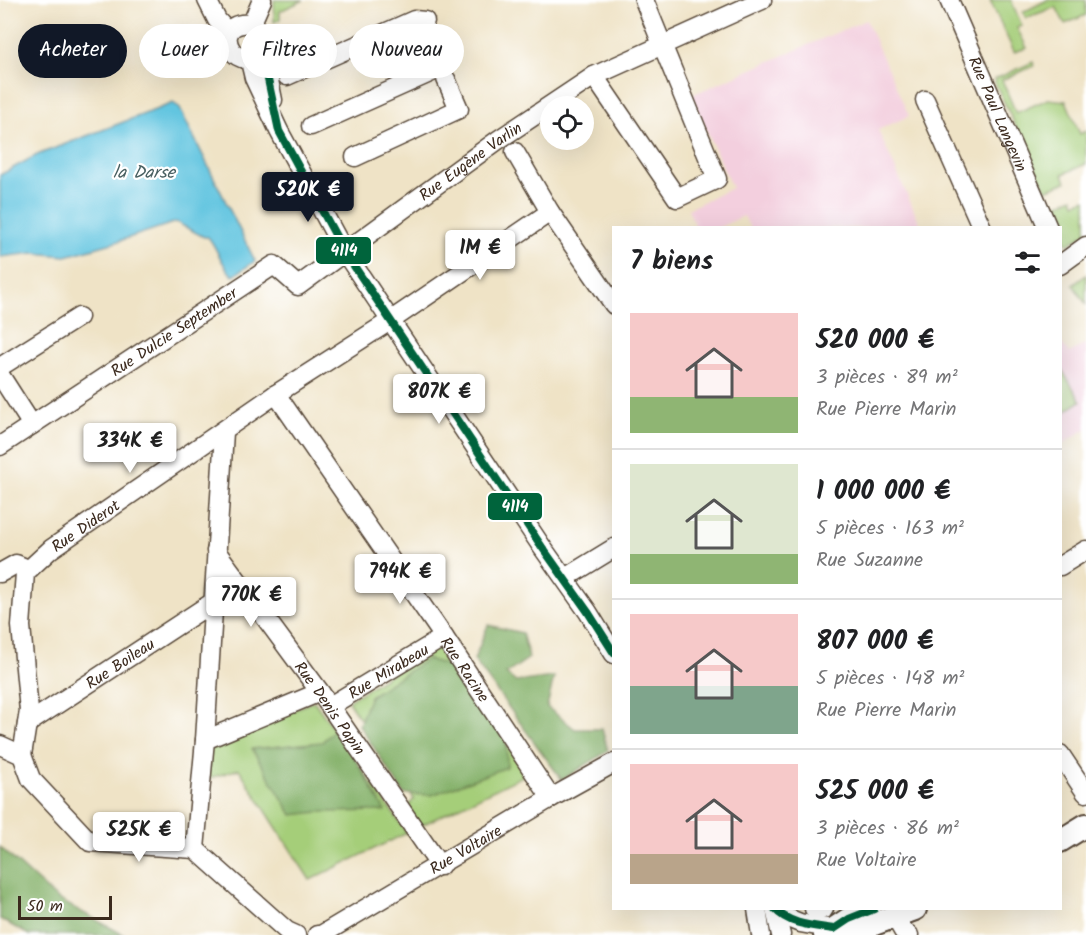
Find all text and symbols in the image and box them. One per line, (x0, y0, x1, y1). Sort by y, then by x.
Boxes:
chip: Acheter (18, 24, 127, 78)
chip: Louer (139, 24, 229, 78)
chip: Filtres (241, 24, 337, 78)
chip: Nouveau (349, 24, 464, 78)
street label: Rue Paul Langevin (961, 53, 1033, 176)
map controls (540, 96, 594, 150)
button: locate (540, 96, 594, 150)
street label: Rue Eugène Varlin (414, 116, 528, 208)
water label: la Darse (113, 159, 177, 188)
pin: 520K € (259, 172, 357, 223)
text: 520K € (276, 175, 340, 207)
pin: 1M € (444, 230, 516, 281)
text: 1M € (459, 233, 501, 265)
line badge: 4114 (315, 236, 372, 265)
text: 4114 (330, 239, 358, 264)
text: 7 biens (630, 241, 713, 283)
icon: filters (1011, 246, 1044, 279)
street label: Rue Dulcie September (106, 281, 244, 384)
text: 520 000 € (816, 320, 934, 362)
icon: home (678, 337, 750, 409)
text: 3 pièces · 89 m² (816, 362, 958, 394)
pin: 807K € (390, 374, 488, 425)
text: 807K € (407, 377, 471, 409)
text: Rue Pierre Marin (816, 394, 956, 426)
pin: 334K € (81, 423, 179, 474)
text: 334K € (97, 426, 163, 458)
text: 1 000 000 € (816, 471, 950, 513)
icon: home (678, 488, 750, 560)
line badge: 4114 (487, 492, 543, 521)
street label: Rue Diderot (47, 494, 126, 559)
text: 4114 (501, 495, 529, 520)
text: 5 pièces · 163 m² (816, 513, 964, 545)
text: Rue Suzanne (816, 545, 923, 577)
pin: 794K € (351, 554, 449, 605)
text: 794K € (369, 557, 431, 589)
pin: 770K € (202, 577, 300, 628)
text: 770K € (220, 580, 282, 612)
text: 807 000 € (816, 621, 933, 663)
street label: Rue Boileau (81, 632, 160, 696)
street label: Rue Racine (433, 632, 495, 708)
street label: Rue Mirabeau (344, 638, 435, 706)
icon: home (678, 638, 750, 710)
street label: Rue Denis Papin (287, 656, 371, 761)
text: 5 pièces · 148 m² (816, 663, 964, 695)
text: Rue Pierre Marin (816, 695, 956, 727)
text: 525 000 € (816, 771, 934, 813)
icon: home (678, 788, 750, 860)
pin: 525K € (90, 812, 188, 863)
text: 3 pièces · 86 m² (816, 813, 959, 845)
text: 525K € (107, 815, 171, 847)
street label: Rue Voltaire (425, 819, 507, 882)
text: Rue Voltaire (816, 845, 916, 877)
scale bar (18, 893, 112, 920)
text: 50 m (27, 894, 63, 919)

